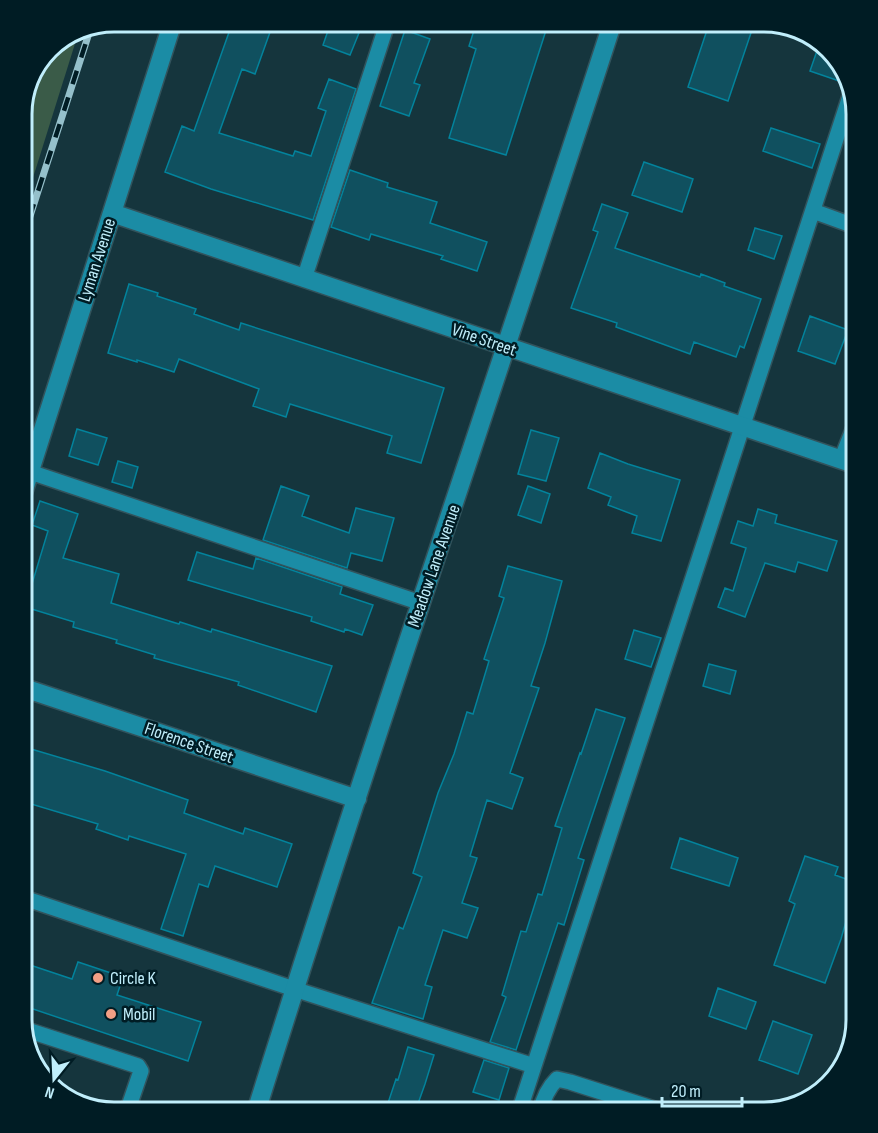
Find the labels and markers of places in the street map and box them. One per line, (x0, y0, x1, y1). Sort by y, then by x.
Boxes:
place label: Circle K (110, 968, 157, 989)
marker: Circle K (91, 971, 105, 985)
place label: Mobil (123, 1004, 155, 1025)
marker: Mobil (104, 1007, 118, 1021)

